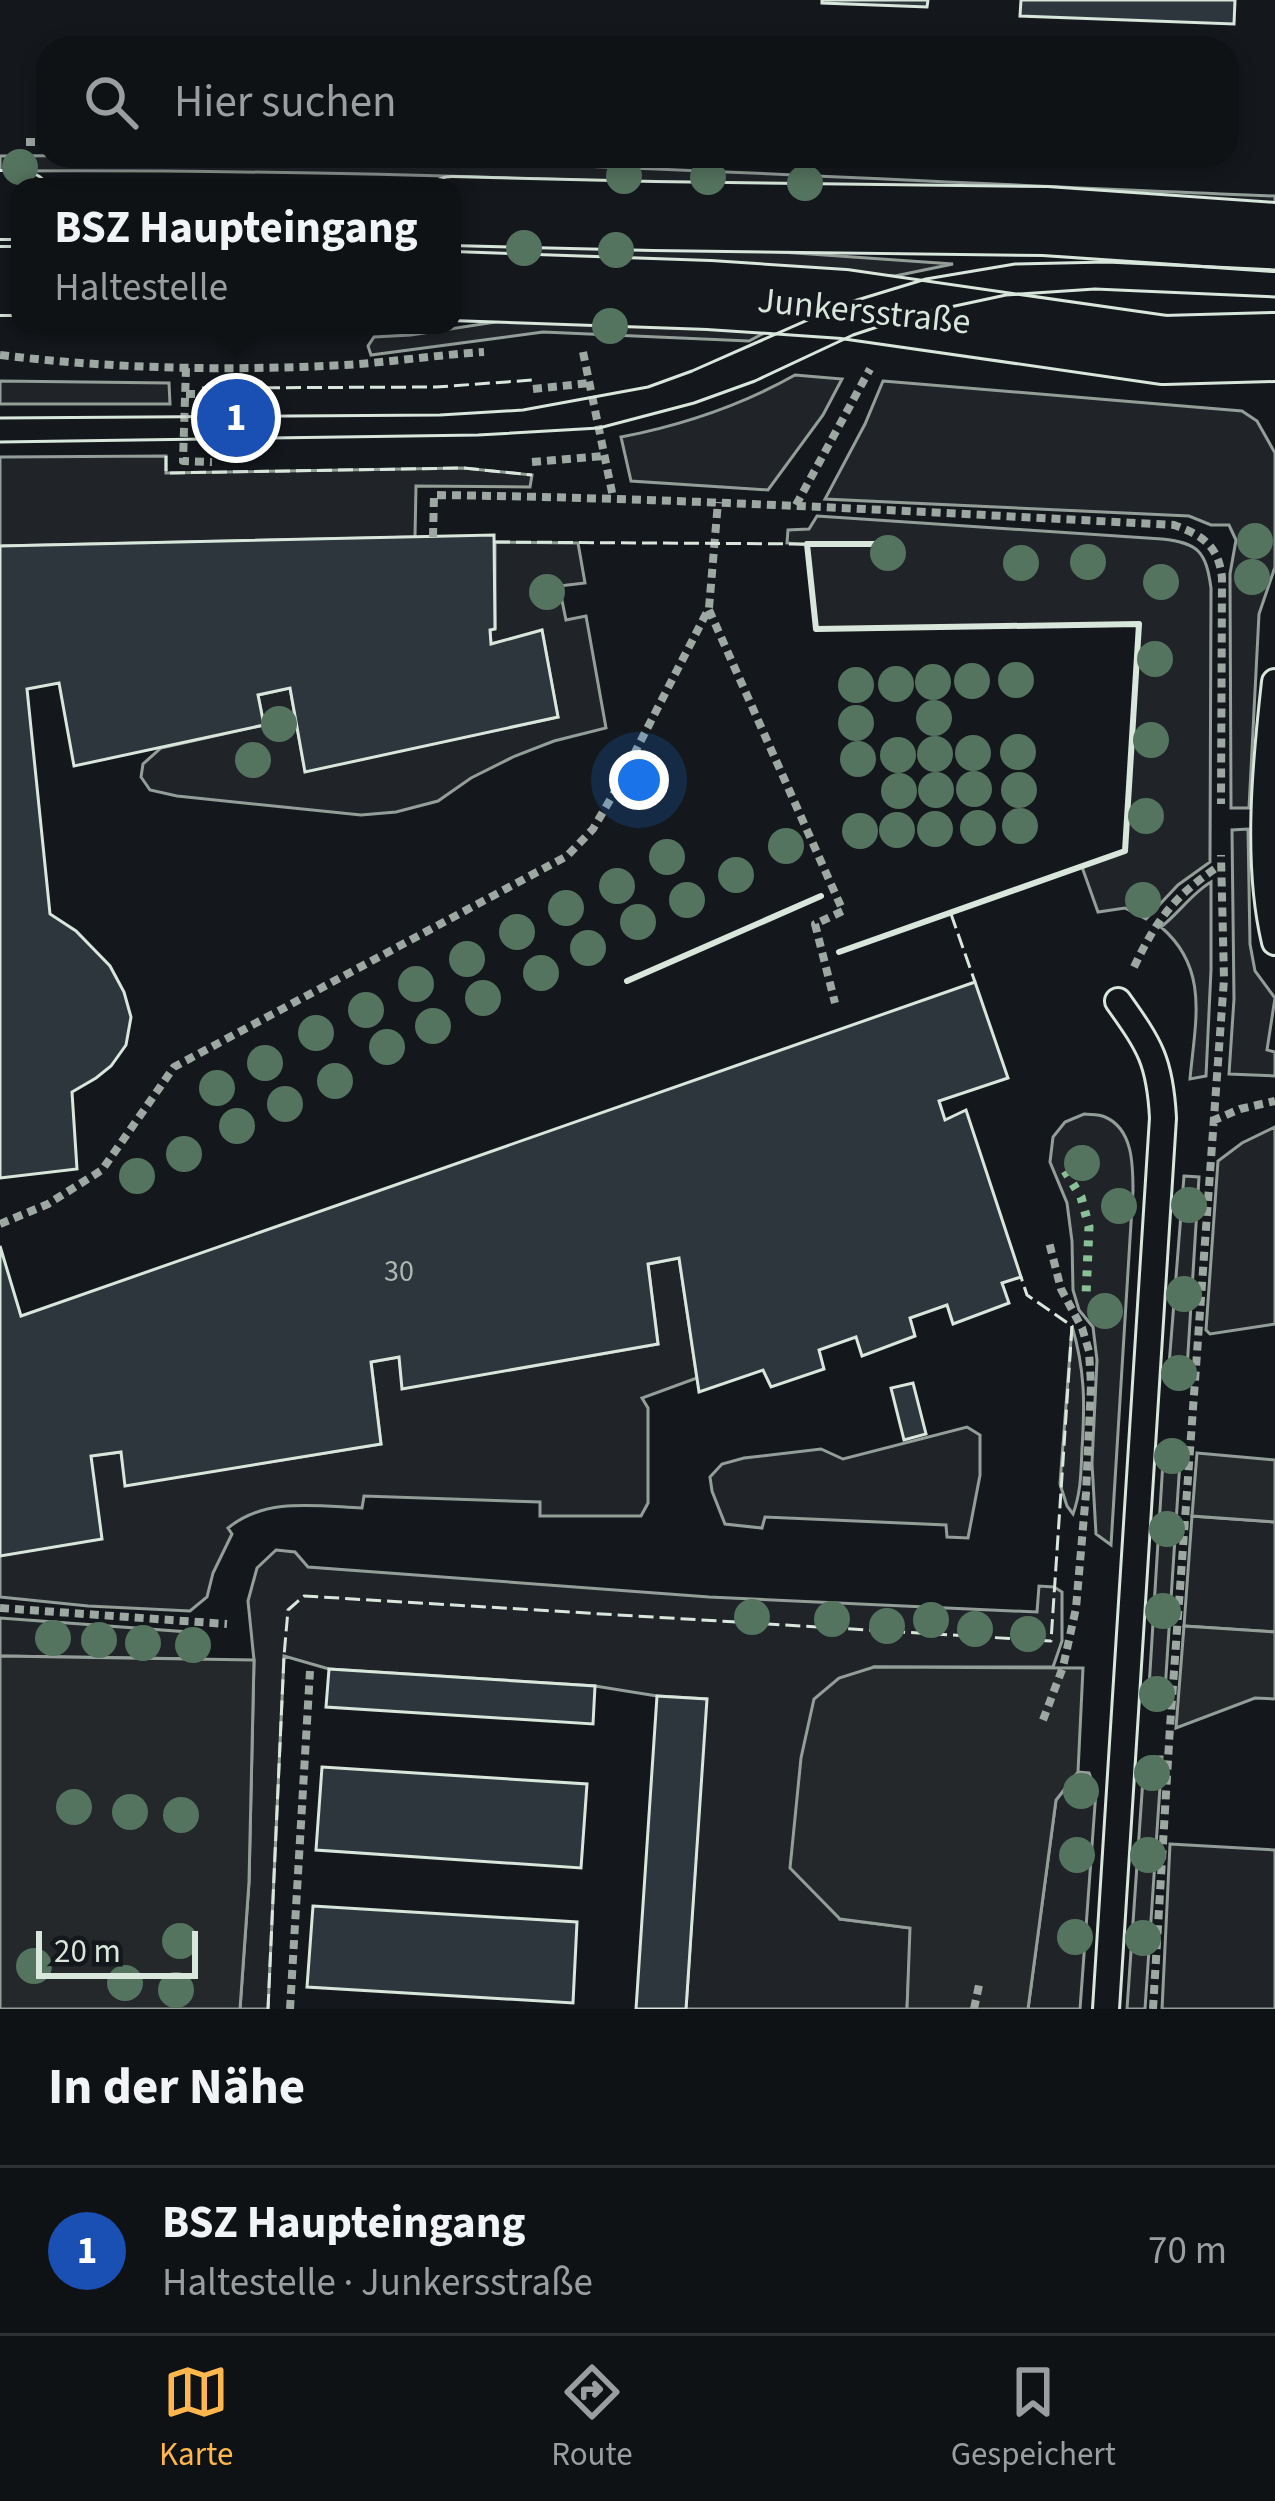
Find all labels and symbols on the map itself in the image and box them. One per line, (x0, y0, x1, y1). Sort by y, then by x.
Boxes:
street label: Junkersstraße (755, 274, 973, 348)
pin: 1 (197, 373, 275, 463)
your location (609, 750, 669, 810)
house number: 30 (384, 1250, 414, 1293)
scale bar (36, 1925, 198, 1978)

